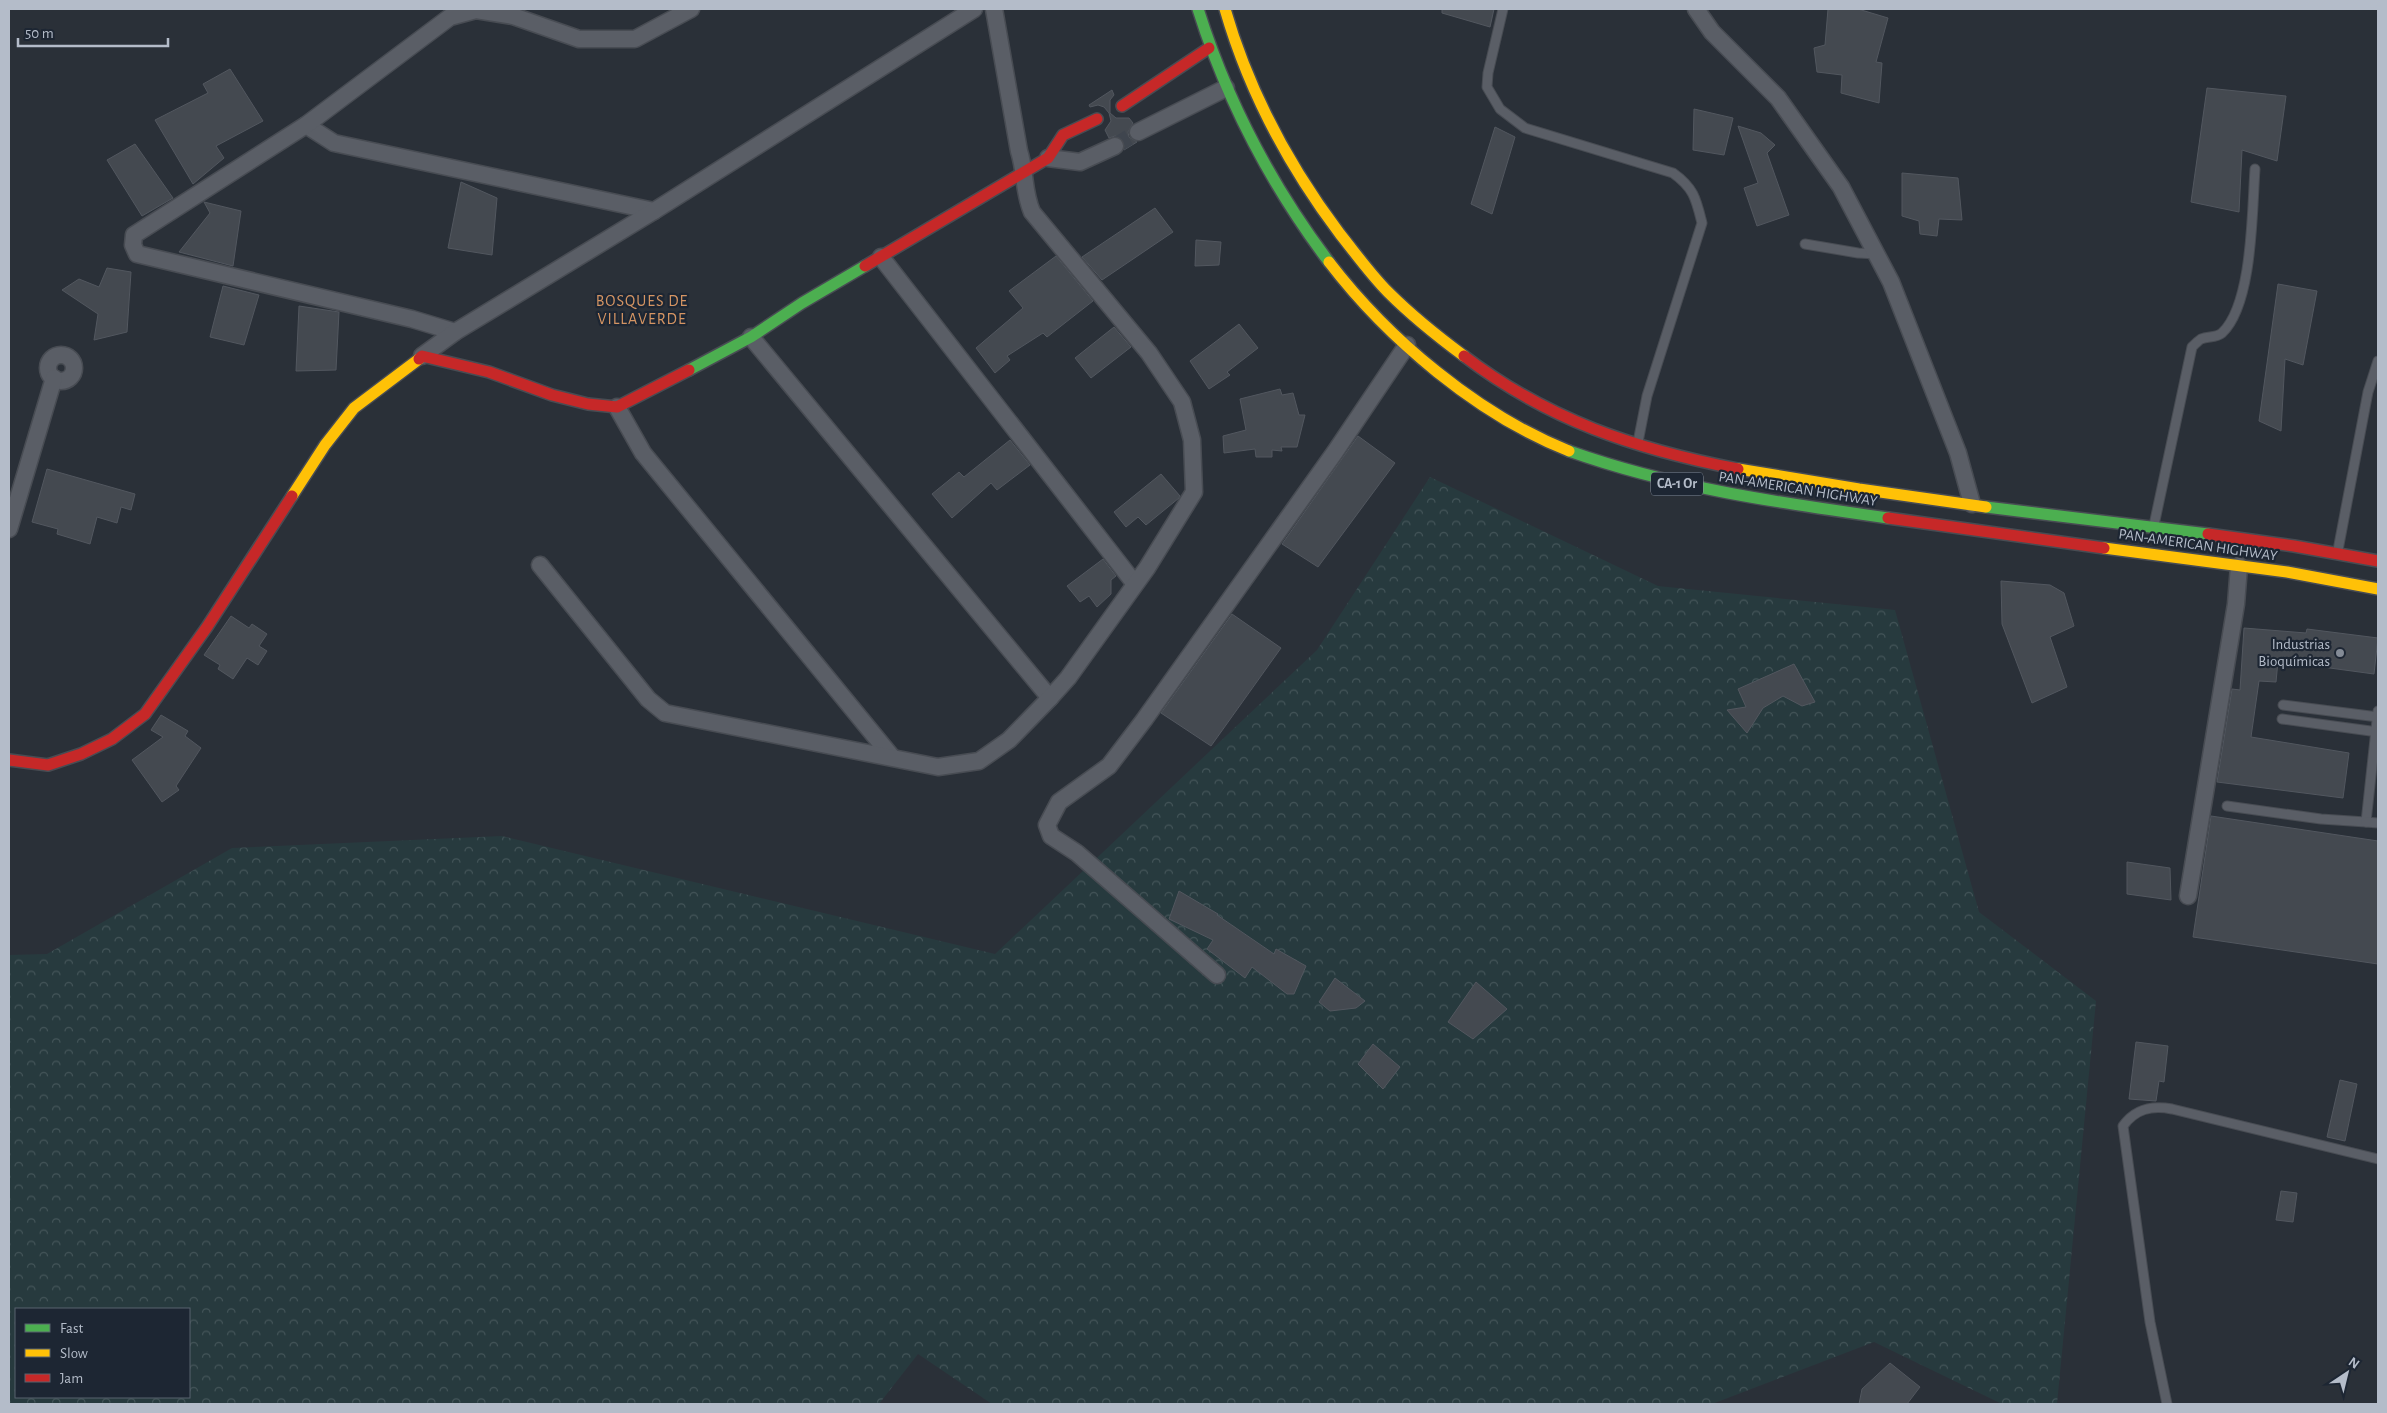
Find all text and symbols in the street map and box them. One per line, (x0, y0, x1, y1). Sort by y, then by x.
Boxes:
scale bar (18, 15, 168, 47)
text: 50 m (25, 26, 54, 41)
district label: BOSQUES DE VILLAVERDE (596, 293, 688, 327)
street label: PAN-AMERICAN HIGHWAY (1718, 469, 1878, 509)
road number: CA-1 Or (1651, 472, 1703, 496)
street label: PAN-AMERICAN HIGHWAY (2118, 526, 2279, 564)
place label: Industrias Bioquímicas (2258, 637, 2330, 669)
marker: Industrias Bioquímicas (2334, 647, 2346, 659)
legend (15, 1308, 190, 1398)
text: Fast (60, 1321, 84, 1336)
text: Slow (60, 1346, 88, 1361)
north arrow (2322, 1348, 2372, 1398)
text: N (2346, 1355, 2362, 1372)
text: Jam (60, 1371, 83, 1386)

